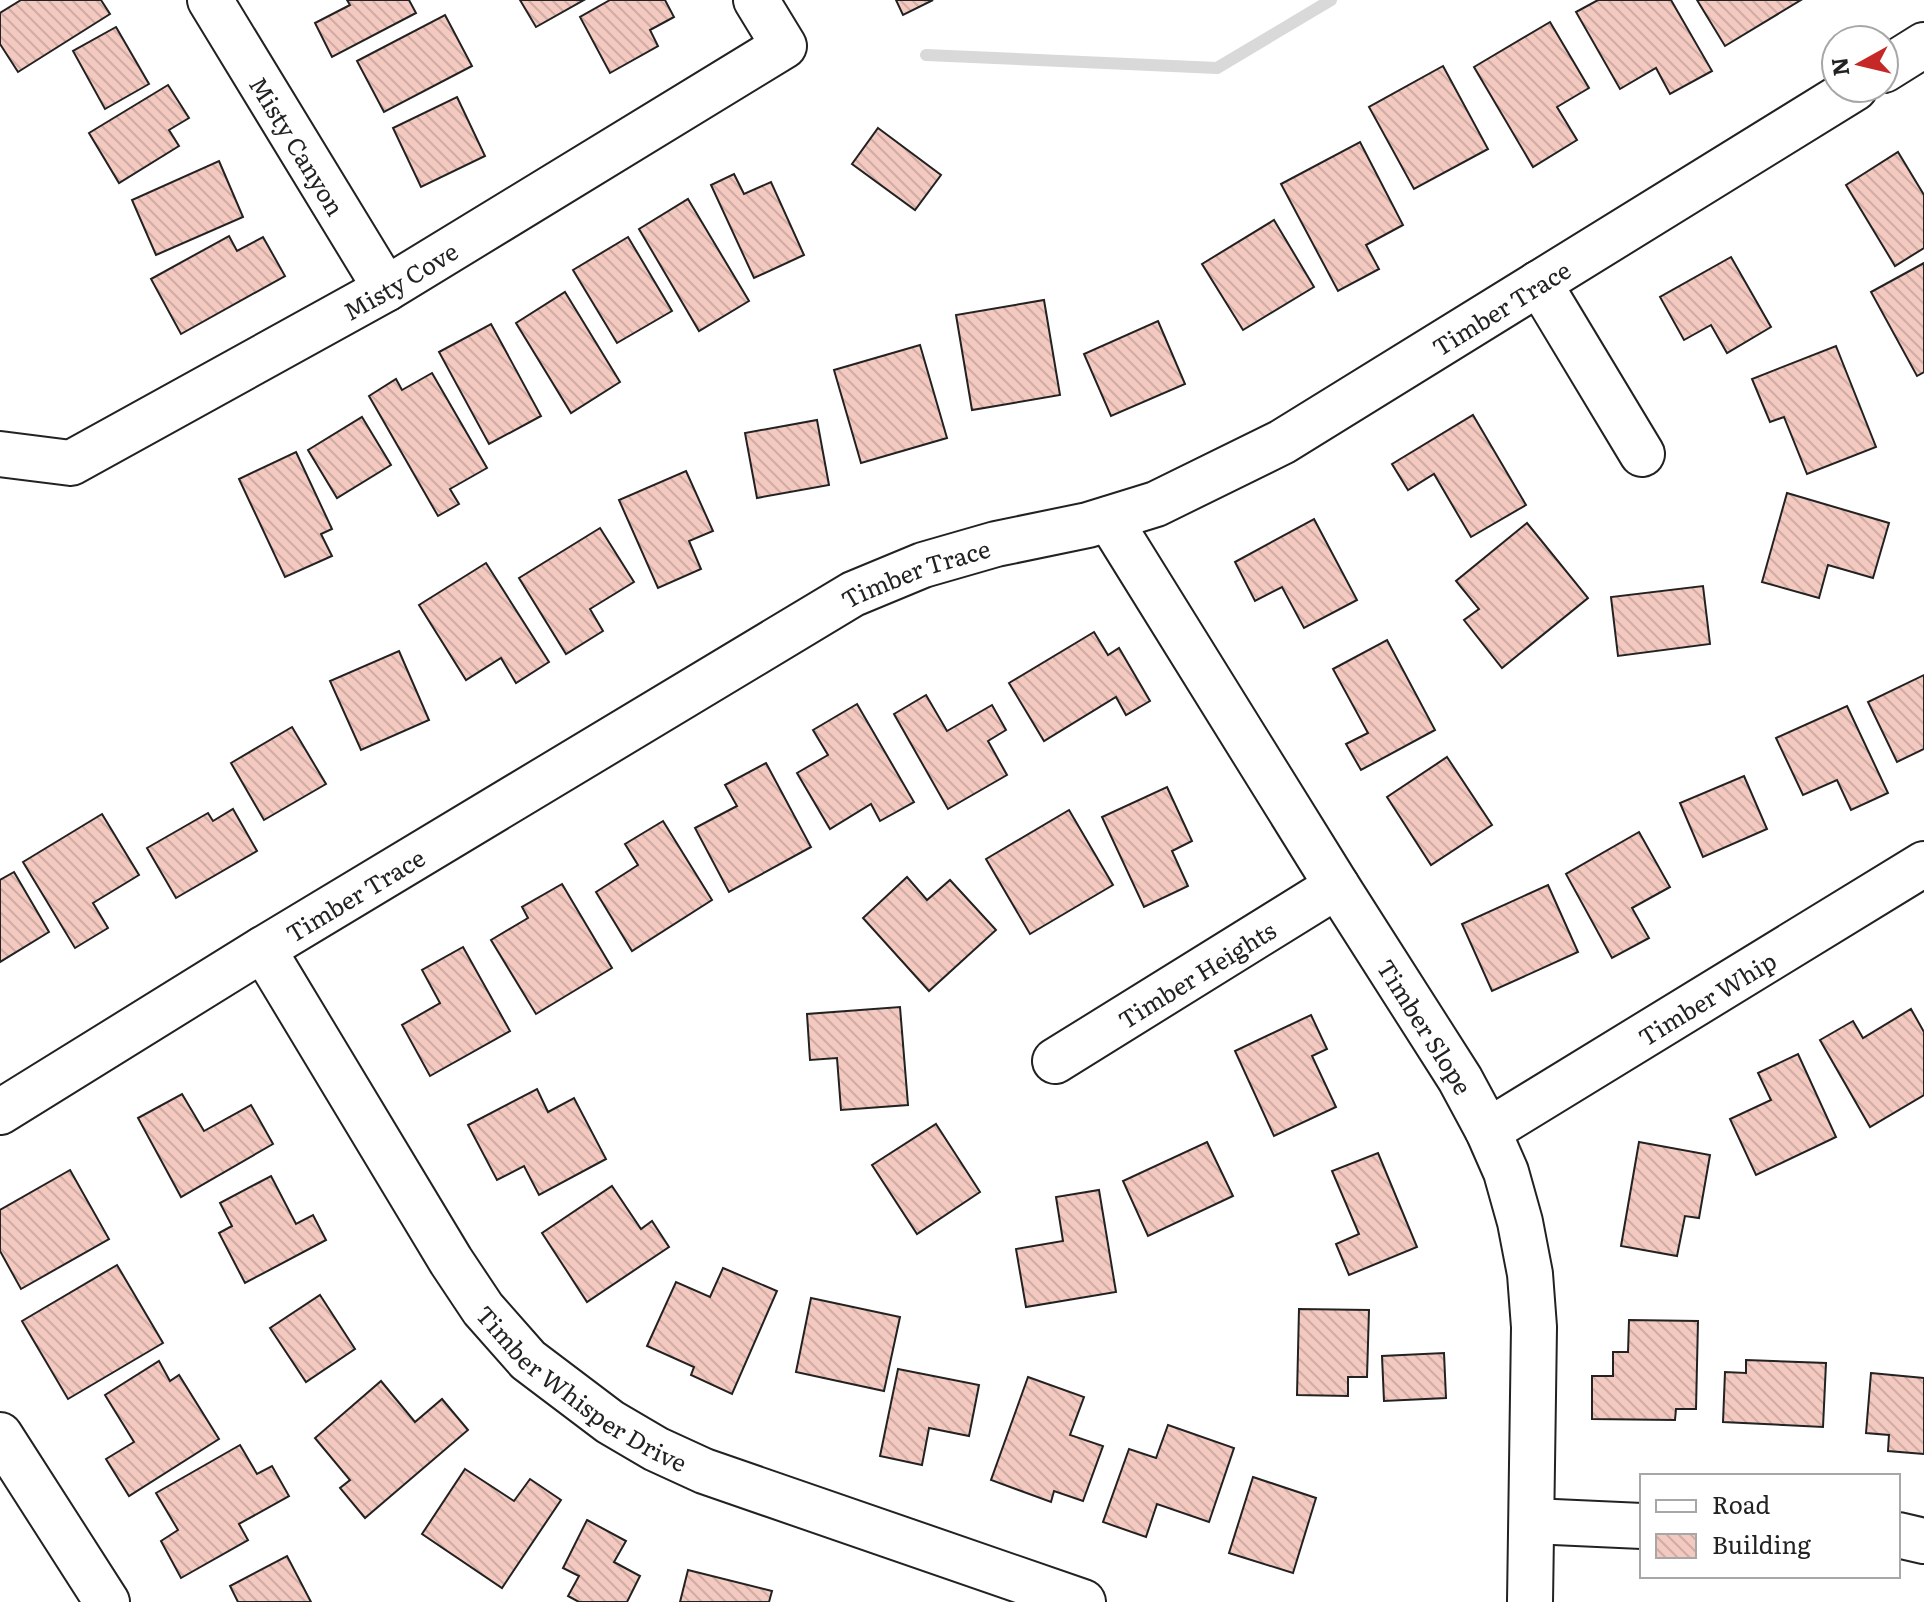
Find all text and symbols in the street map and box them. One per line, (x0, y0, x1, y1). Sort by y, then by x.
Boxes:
north arrow (1820, 24, 1900, 104)
text: N (1821, 56, 1856, 78)
street label: Misty Canyon (243, 69, 354, 222)
street label: Misty Cove (336, 232, 464, 327)
street label: Timber Trace (1425, 251, 1576, 363)
street label: Timber Trace (833, 529, 994, 615)
street label: Timber Trace (278, 839, 430, 949)
street label: Timber Heights (1110, 911, 1282, 1036)
street label: Timber Whip (1631, 942, 1782, 1053)
street label: Timber Slope (1370, 951, 1482, 1100)
street label: Timber Whisper Drive (469, 1297, 693, 1479)
legend (1640, 1474, 1900, 1578)
text: Road (1712, 1486, 1771, 1521)
text: Building (1712, 1526, 1811, 1561)

